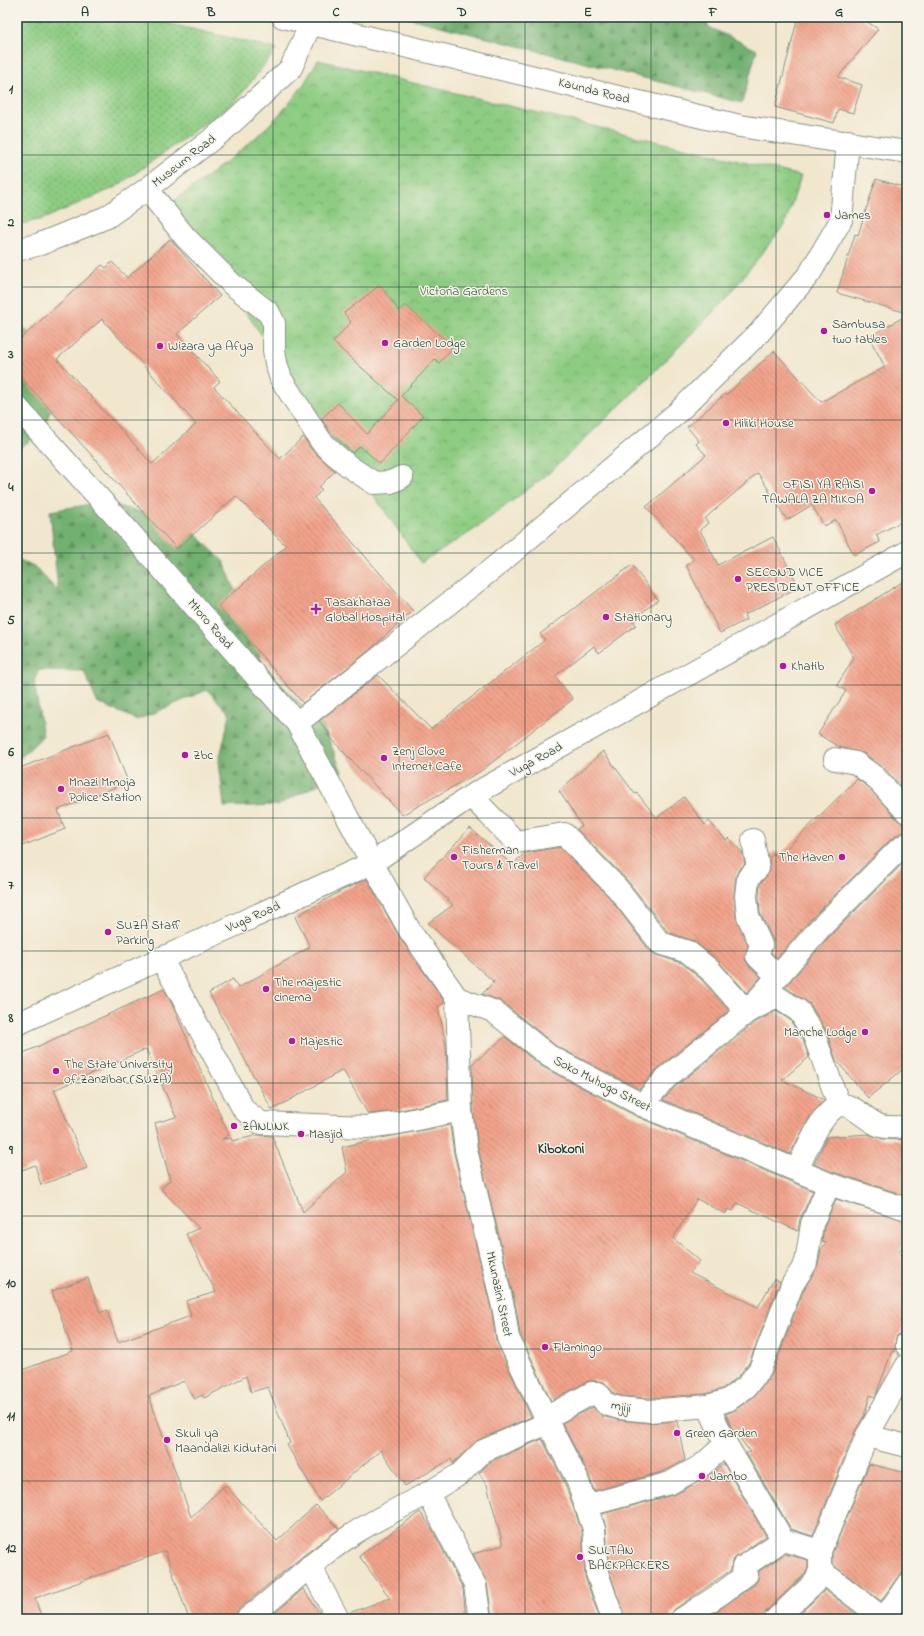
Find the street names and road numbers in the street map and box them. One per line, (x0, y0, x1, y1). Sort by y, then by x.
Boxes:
street label: Kaunda Road (556, 73, 632, 109)
street label: Museum Road (148, 129, 221, 192)
street label: Mtoro Road (183, 595, 238, 654)
street label: Vuga Road (505, 737, 567, 784)
street label: Vuga Road (222, 896, 284, 939)
street label: Soko Muhogo Street (549, 1051, 655, 1118)
street label: Mkunazini Street (481, 1249, 517, 1339)
street label: mjiji (609, 1396, 633, 1418)

